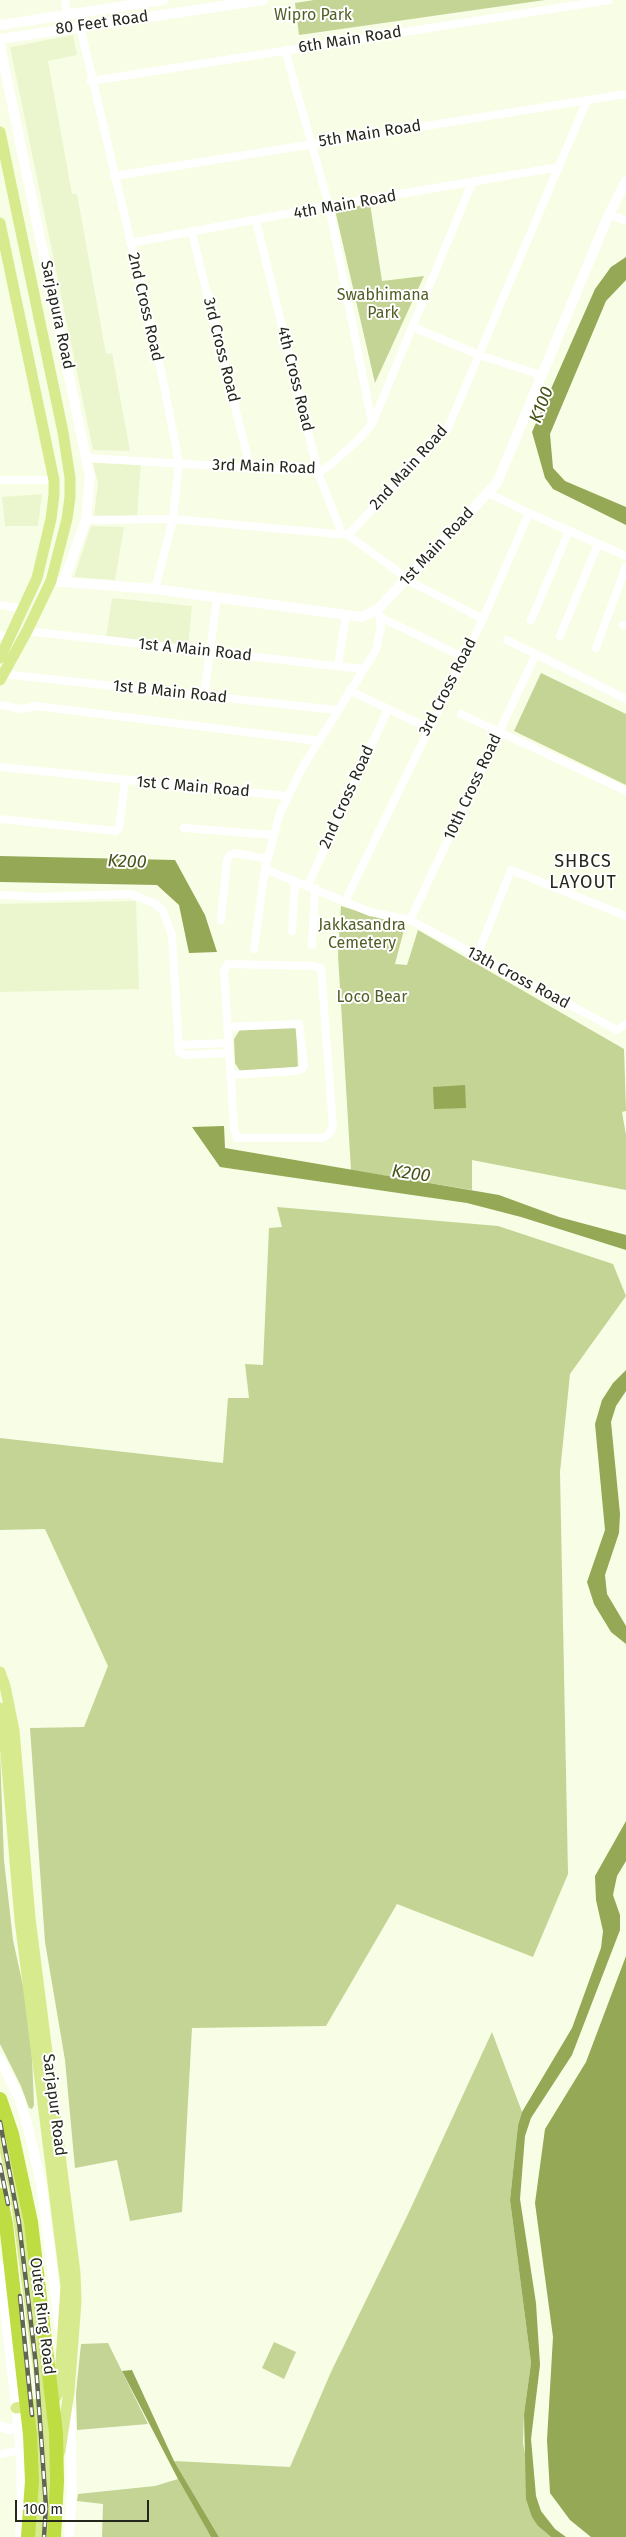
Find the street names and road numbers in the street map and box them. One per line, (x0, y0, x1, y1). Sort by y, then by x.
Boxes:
street label: 80 Feet Road (54, 7, 150, 39)
street label: 6th Main Road (297, 22, 403, 58)
street label: 5th Main Road (317, 116, 423, 152)
street label: 4th Main Road (292, 187, 398, 223)
street label: 2nd Cross Road (123, 251, 167, 363)
street label: Sarjapura Road (36, 259, 78, 371)
street label: 3rd Cross Road (199, 296, 243, 404)
street label: 4th Cross Road (273, 324, 317, 434)
street label: 2nd Main Road (366, 422, 452, 514)
street label: 3rd Main Road (212, 456, 316, 478)
street label: 1st Main Road (396, 504, 478, 590)
street label: 1st A Main Road (137, 634, 253, 666)
street label: 3rd Cross Road (415, 635, 481, 739)
street label: 1st B Main Road (112, 676, 228, 708)
street label: 10th Cross Road (440, 731, 506, 843)
street label: 2nd Cross Road (316, 742, 378, 852)
street label: 1st C Main Road (135, 772, 251, 802)
street label: 13th Cross Road (463, 943, 573, 1013)
street label: Sarjapur Road (38, 2053, 70, 2157)
street label: Outer Ring Road (25, 2256, 59, 2376)

